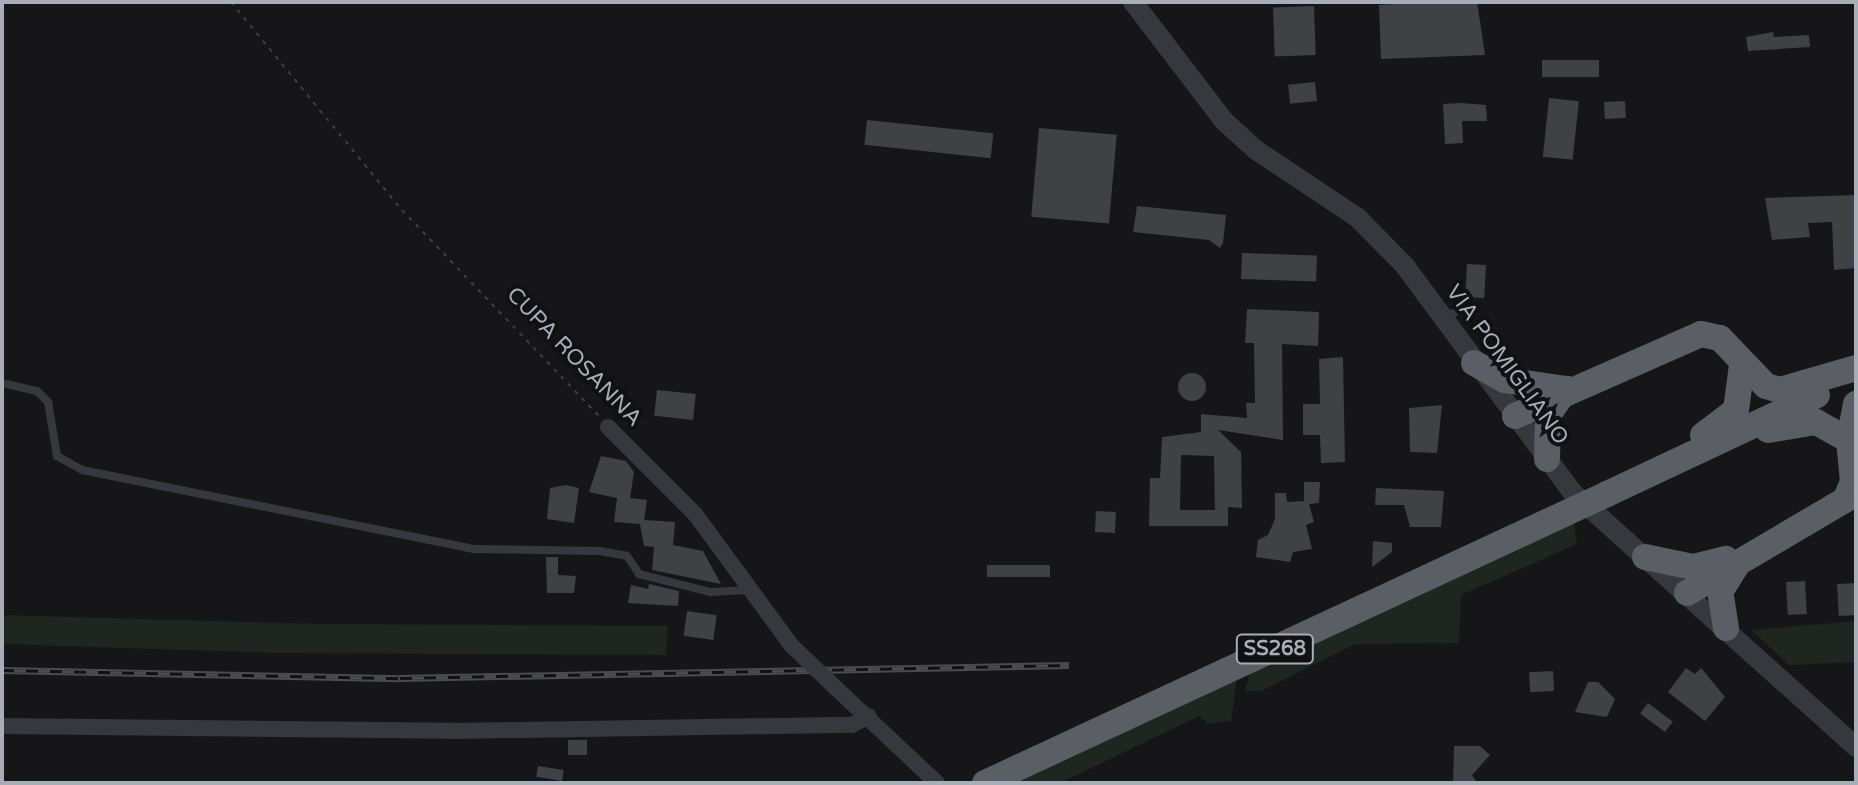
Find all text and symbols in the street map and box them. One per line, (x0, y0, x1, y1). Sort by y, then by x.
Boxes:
street label: VIA POMIGLIANO (1440, 280, 1574, 450)
street label: CUPA ROSANNA (501, 282, 647, 432)
road number: SS268 (1235, 633, 1315, 665)

